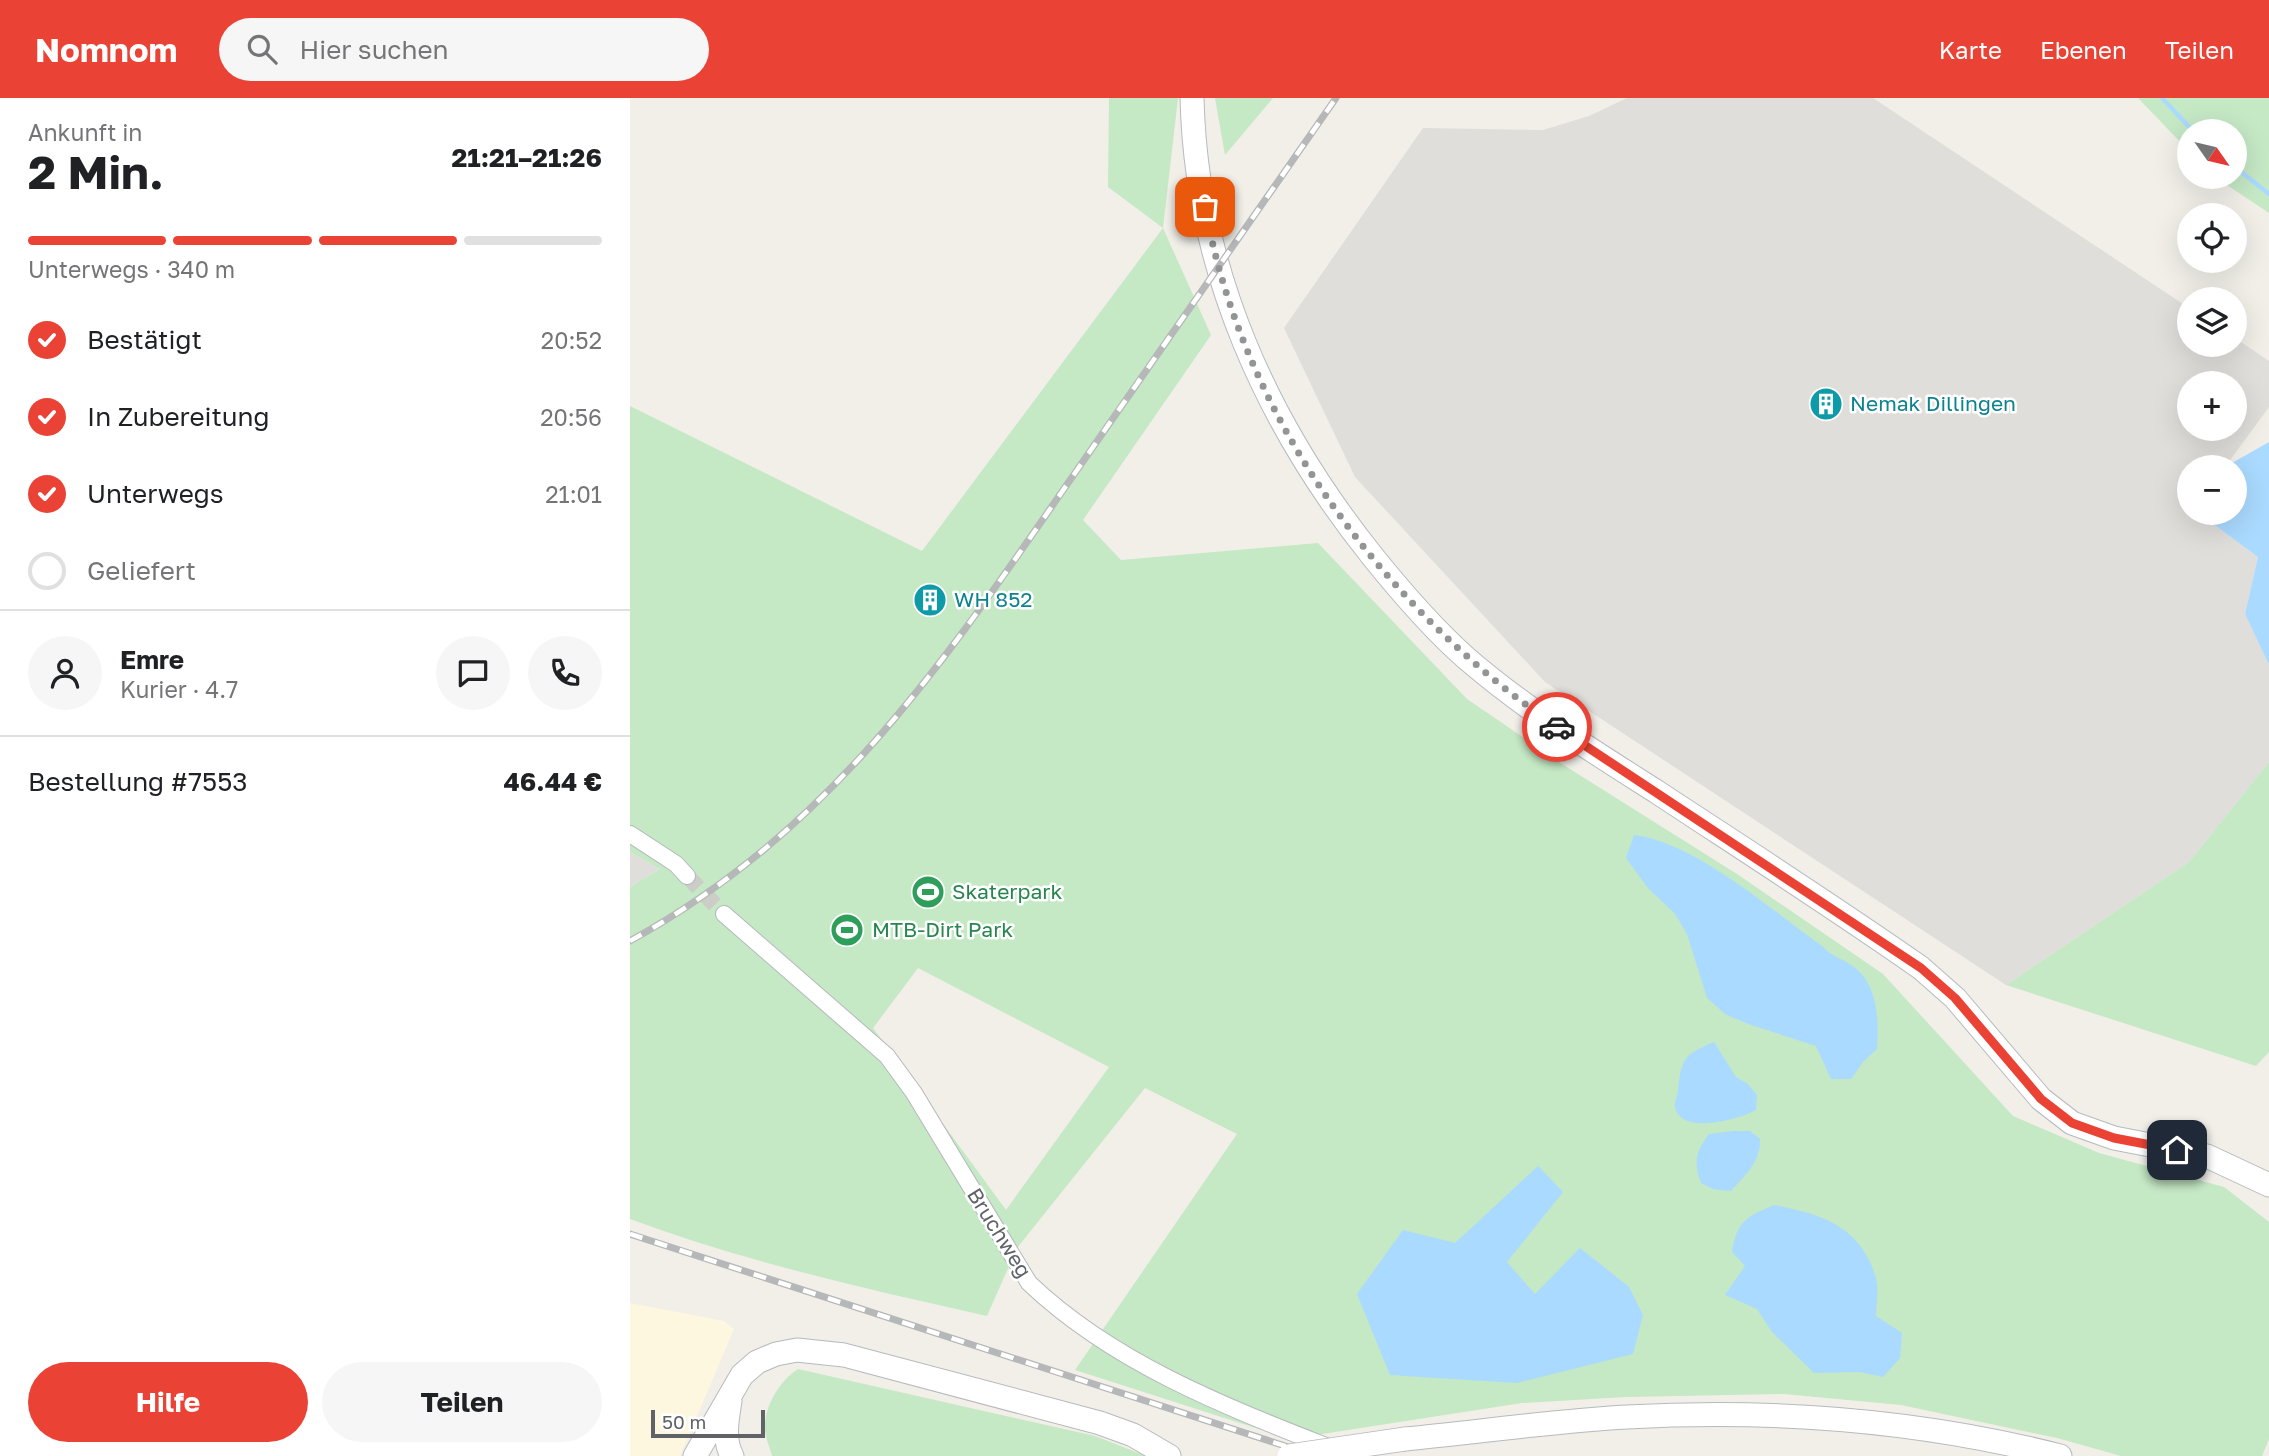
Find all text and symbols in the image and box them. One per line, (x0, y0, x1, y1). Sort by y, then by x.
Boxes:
search box (219, 18, 709, 81)
text: Nomnom (35, 30, 177, 69)
icon: search (243, 30, 281, 68)
text: Hier suchen (299, 34, 449, 65)
text: Karte (1939, 35, 2002, 64)
text: Ebenen (2040, 35, 2127, 64)
text: Teilen (2165, 35, 2234, 64)
text: Ankunft in (28, 118, 143, 146)
north arrow (2177, 119, 2247, 189)
map controls (2177, 119, 2247, 525)
text: 21:21–21:26 (451, 142, 602, 173)
text: 2 Min. (28, 144, 164, 199)
pin (1175, 177, 1235, 237)
icon: bag (1186, 188, 1224, 226)
button: locate (2177, 203, 2247, 273)
text: Unterwegs · 340 m (28, 255, 235, 283)
button: layers (2177, 287, 2247, 357)
icon: check (28, 321, 66, 359)
text: Bestätigt (87, 324, 202, 355)
text: 20:52 (541, 326, 602, 354)
button: + (2177, 371, 2247, 441)
building icon: Nemak Dillingen (1807, 385, 1845, 423)
place label: Nemak Dillingen (1850, 390, 2016, 416)
icon: check (28, 398, 66, 436)
text: In Zubereitung (87, 401, 270, 432)
text: 20:56 (540, 403, 602, 431)
button: − (2177, 455, 2247, 525)
icon: check (28, 475, 66, 513)
text: Unterwegs (87, 478, 224, 509)
text: 21:01 (545, 480, 602, 508)
text: Geliefert (87, 555, 196, 586)
building icon: WH 852 (911, 581, 949, 619)
place label: WH 852 (954, 586, 1033, 612)
button: person (28, 636, 102, 710)
button: chat (436, 636, 510, 710)
button: phone (528, 636, 602, 710)
text: Emre (120, 644, 184, 675)
text: Kurier · 4.7 (120, 675, 238, 703)
courier (1522, 692, 1592, 762)
icon: car (1538, 708, 1576, 746)
text: Bestellung #7553 (28, 766, 247, 797)
text: 46.44 € (504, 766, 602, 797)
sports icon: Skaterpark (909, 873, 947, 911)
place label: Skaterpark (952, 878, 1062, 904)
sports icon: MTB-Dirt Park (828, 911, 866, 949)
place label: MTB-Dirt Park (872, 916, 1013, 942)
pin (2147, 1120, 2207, 1180)
icon: home (2158, 1131, 2196, 1169)
street label: Bruchweg (962, 1183, 1038, 1282)
button: Hilfe (28, 1362, 308, 1442)
button: Teilen (322, 1362, 602, 1442)
scale bar (651, 1407, 765, 1439)
text: 50 m (662, 1410, 706, 1433)

